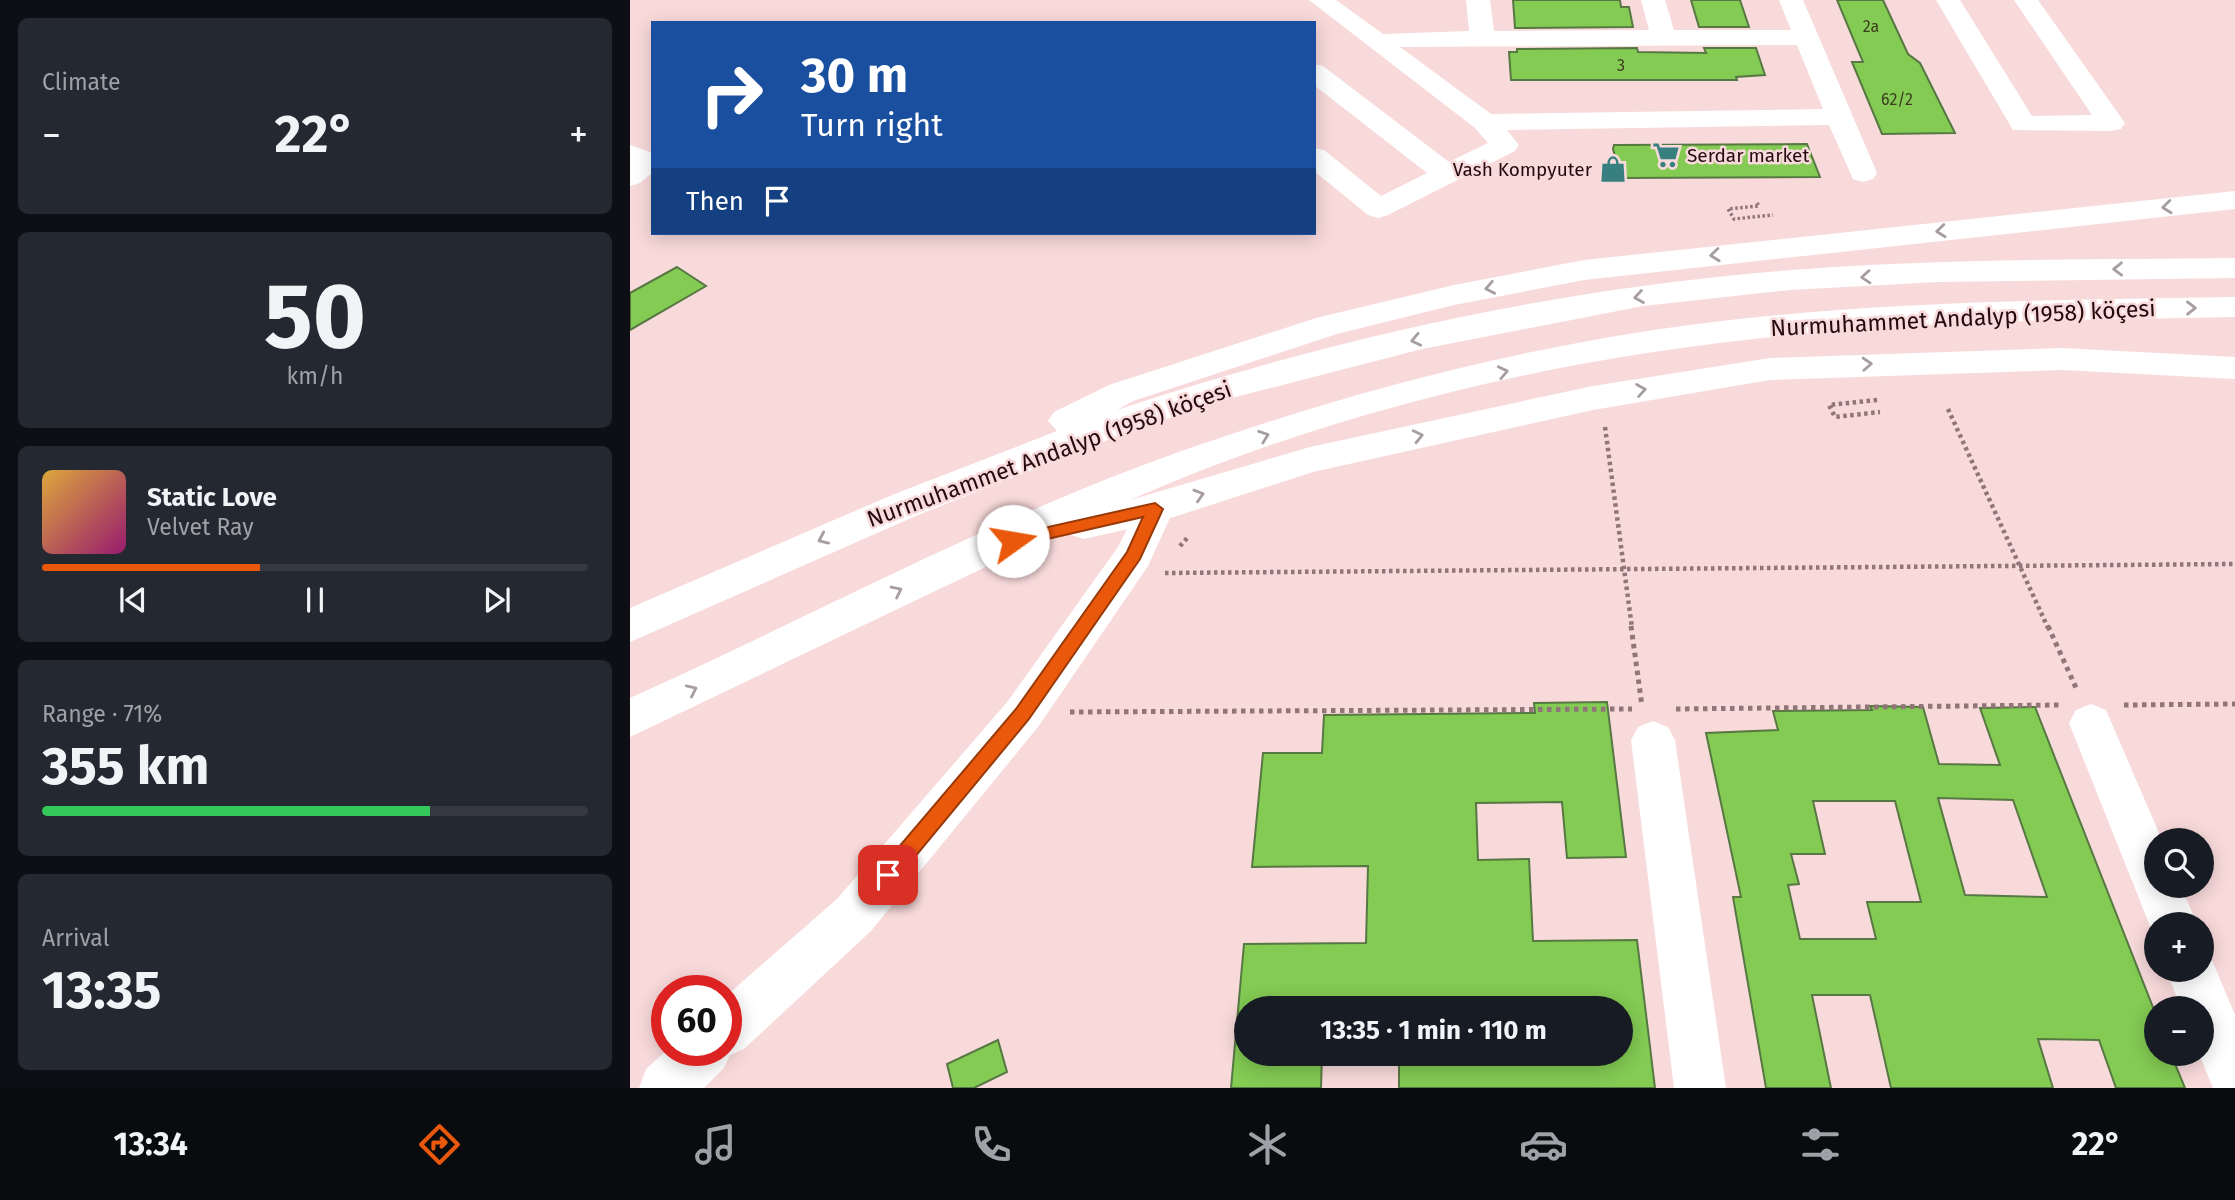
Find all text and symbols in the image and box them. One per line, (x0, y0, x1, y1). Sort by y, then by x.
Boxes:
house number: 2a (1863, 17, 1879, 36)
text: 30 m (801, 46, 908, 105)
icon: right (686, 49, 777, 140)
house number: 3 (1617, 56, 1625, 75)
text: Climate (42, 68, 121, 96)
house number: 62/2 (1881, 90, 1913, 109)
text: 22° (275, 103, 355, 166)
text: Turn right (801, 106, 943, 144)
text: − (42, 112, 61, 158)
text: + (569, 112, 588, 158)
supermarket icon: Serdar market (1651, 140, 1681, 170)
place label: Serdar market (1687, 144, 1809, 167)
shop icon: Vash Kompyuter (1598, 154, 1628, 184)
place label: Vash Kompyuter (1453, 158, 1593, 181)
icon: arrive (758, 182, 796, 220)
text: Then (686, 186, 744, 217)
one-way arrow (2161, 200, 2173, 215)
one-way arrow (1935, 223, 1946, 238)
one-way arrow (1709, 248, 1720, 263)
one-way arrow (2112, 261, 2123, 277)
text: 50 (264, 262, 366, 371)
one-way arrow (1860, 269, 1871, 284)
one-way arrow (1484, 280, 1496, 295)
one-way arrow (1633, 289, 1645, 304)
street label: Nurmuhammet Andalyp (1958) köçesi (1770, 294, 2156, 342)
one-way arrow (2186, 300, 2197, 316)
one-way arrow (1410, 331, 1422, 346)
one-way arrow (1861, 357, 1872, 372)
text: km/h (287, 362, 343, 390)
one-way arrow (1497, 365, 1509, 380)
street label: Nurmuhammet Andalyp (1958) köçesi (863, 375, 1235, 533)
one-way arrow (1635, 383, 1647, 398)
one-way arrow (1258, 430, 1270, 444)
one-way arrow (1412, 430, 1424, 444)
text: Static Love (147, 482, 277, 513)
one-way arrow (1192, 488, 1204, 503)
position arrow (976, 504, 1050, 578)
text: Velvet Ray (147, 513, 254, 541)
one-way arrow (818, 531, 830, 545)
icon: previous (114, 581, 152, 619)
icon: pause (296, 581, 334, 619)
icon: next (478, 581, 516, 619)
one-way arrow (890, 585, 902, 599)
one-way arrow (685, 684, 697, 698)
text: Range · 71% (42, 700, 162, 728)
text: 355 km (42, 735, 210, 798)
map controls (2144, 828, 2214, 1066)
button: search (2144, 828, 2214, 898)
pin (858, 845, 918, 905)
icon: arrive (869, 856, 907, 894)
button: + (2144, 912, 2214, 982)
text: Arrival (42, 924, 109, 952)
text: 13:35 (42, 959, 161, 1022)
speed limit sign: 60 (651, 975, 742, 1066)
button: − (2144, 996, 2214, 1066)
text: 13:35 · 1 min · 110 m (1320, 1015, 1547, 1046)
icon: directions (415, 1120, 464, 1169)
icon: music (691, 1120, 740, 1169)
icon: phone (967, 1120, 1016, 1169)
icon: climate (1243, 1120, 1292, 1169)
icon: car (1519, 1120, 1568, 1169)
icon: filters (1796, 1120, 1845, 1169)
text: 13:34 (114, 1125, 188, 1163)
text: 22° (2072, 1125, 2121, 1163)

